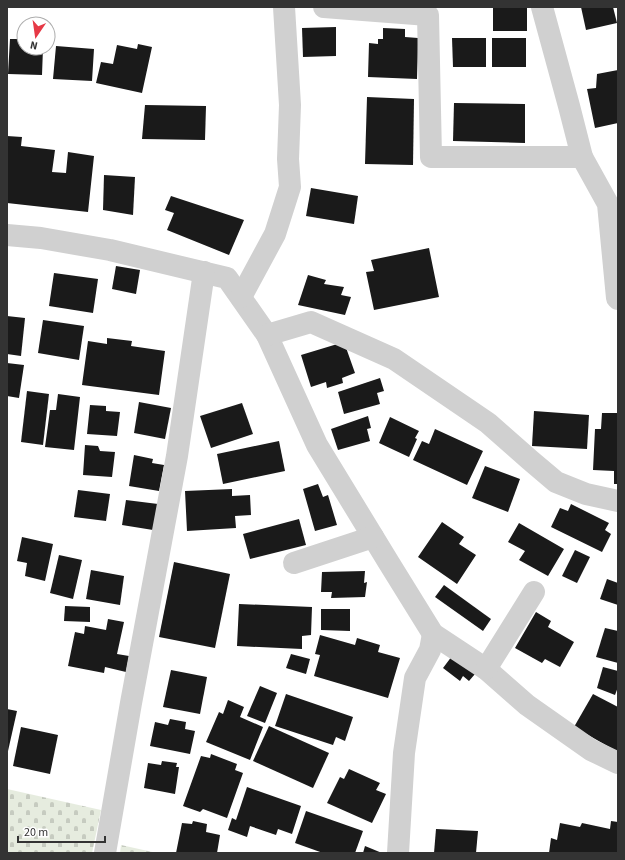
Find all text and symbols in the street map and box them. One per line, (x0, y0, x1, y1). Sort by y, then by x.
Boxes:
north arrow (16, 16, 56, 56)
text: N (29, 37, 39, 53)
scale bar (18, 818, 105, 844)
text: 20 m (24, 824, 48, 841)

